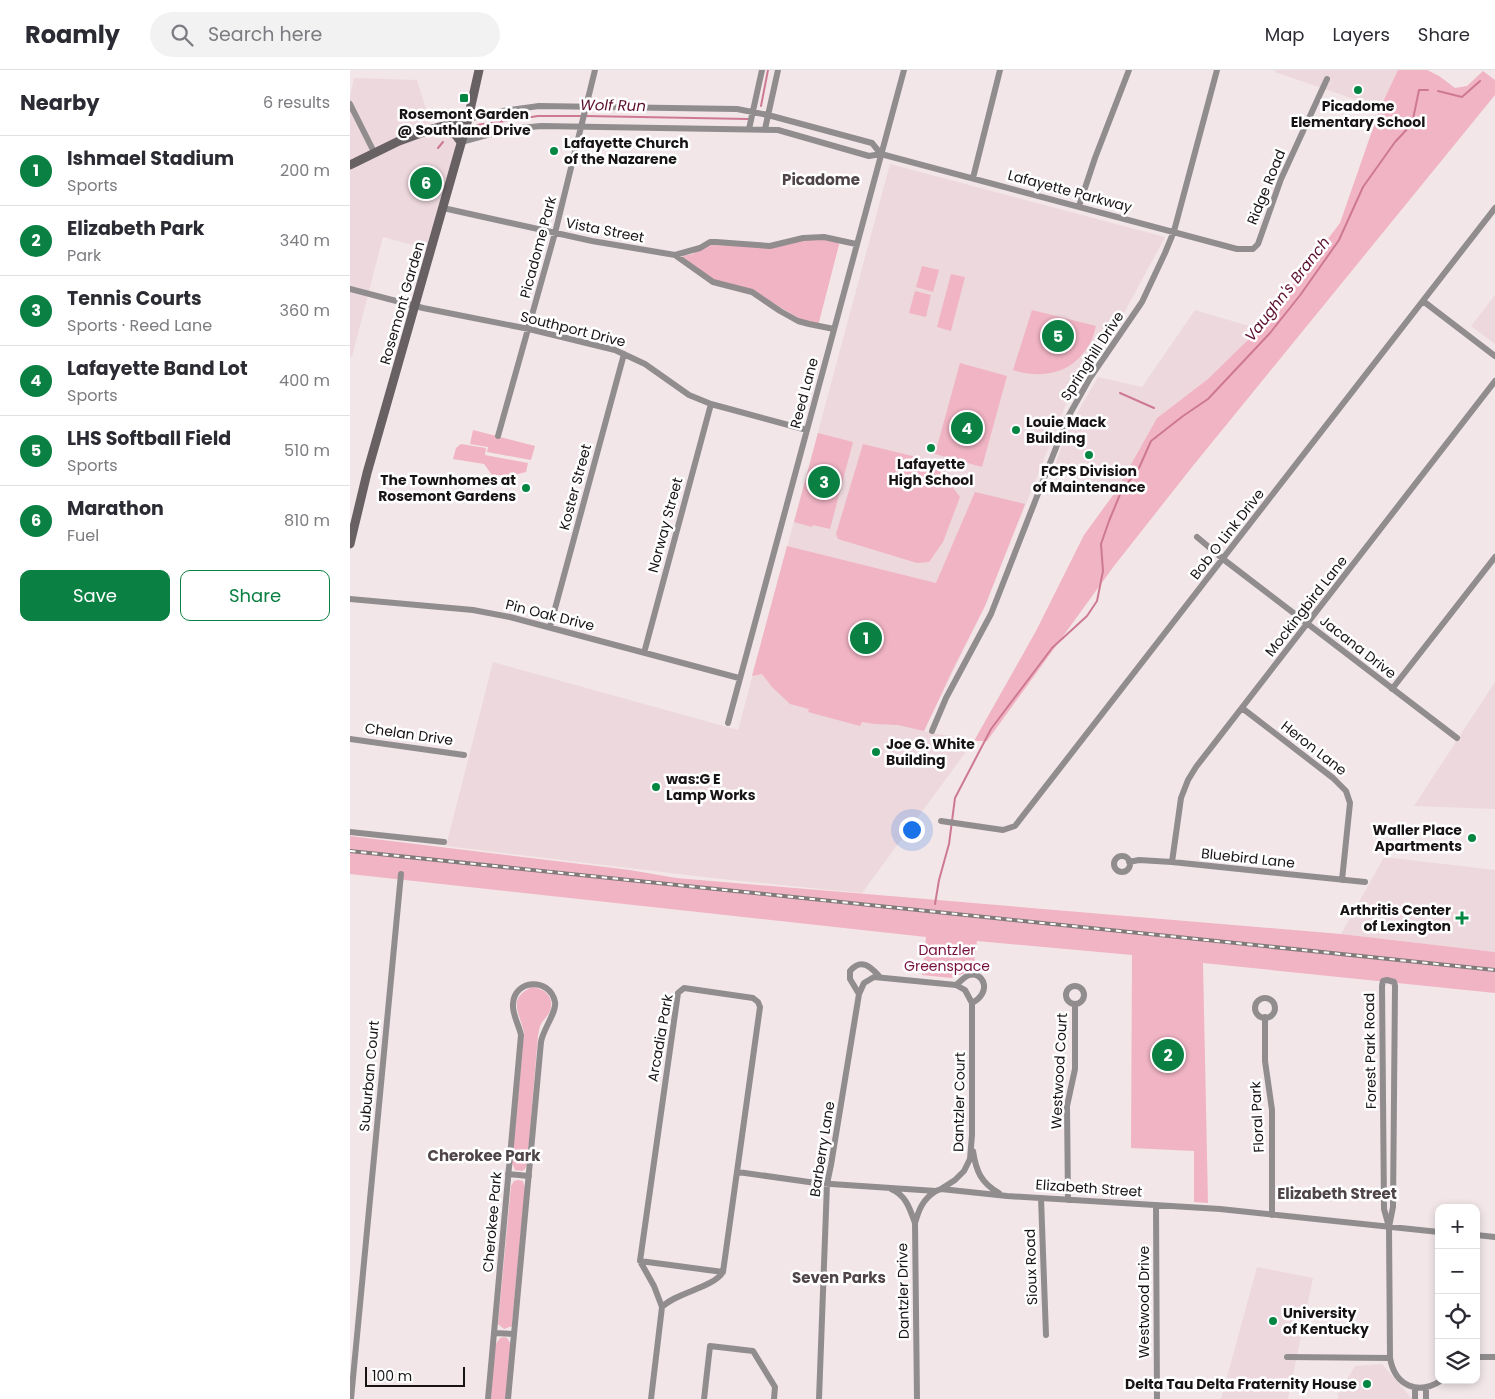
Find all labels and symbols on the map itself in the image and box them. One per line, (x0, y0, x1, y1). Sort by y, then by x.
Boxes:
marker: Picadome Elementary School (1352, 84, 1364, 96)
marker: Rosemont Garden @ Southland Drive (458, 92, 470, 104)
water label: Wolf Run (580, 94, 646, 116)
place label: Picadome Elementary School (1291, 96, 1425, 132)
place label: Rosemont Garden @ Southland Drive (397, 104, 531, 140)
place label: Lafayette Church of the Nazarene (564, 133, 689, 169)
marker: Lafayette Church of the Nazarene (548, 145, 560, 157)
street label: Ridge Road (1242, 146, 1290, 228)
pin: 6 (410, 164, 442, 202)
street label: Lafayette Parkway (1006, 165, 1134, 217)
district label: Picadome (782, 169, 860, 190)
street label: Picadome Park (515, 193, 561, 300)
street label: Vista Street (564, 213, 646, 247)
water label: Vaughn's Branch (1240, 232, 1334, 346)
street label: Rosemont Garden (375, 239, 429, 367)
street label: Southport Drive (518, 306, 628, 352)
street label: Springhill Drive (1056, 307, 1129, 405)
pin: 5 (1042, 317, 1074, 355)
street label: Reed Lane (785, 355, 823, 430)
pin: 4 (951, 409, 983, 447)
place label: Louie Mack Building (1026, 412, 1107, 448)
marker: Louie Mack Building (1010, 424, 1022, 436)
street label: Koster Street (554, 442, 596, 532)
marker: Lafayette High School (925, 442, 937, 454)
marker: FCPS Division of Maintenance (1083, 449, 1095, 461)
place label: Lafayette High School (889, 454, 973, 490)
place label: FCPS Division of Maintenance (1033, 461, 1146, 497)
pin: 3 (808, 463, 840, 501)
place label: The Townhomes at Rosemont Gardens (378, 470, 516, 506)
street label: Norway Street (643, 475, 687, 575)
marker: The Townhomes at Rosemont Gardens (520, 482, 532, 494)
street label: Bob O Link Drive (1185, 484, 1269, 583)
street label: Mockingbird Lane (1260, 551, 1352, 661)
street label: Pin Oak Drive (504, 594, 597, 636)
street label: Jacana Drive (1316, 611, 1401, 683)
pin: 1 (850, 619, 882, 657)
street label: Heron Lane (1277, 716, 1351, 780)
street label: Chelan Drive (363, 718, 455, 750)
place label: Joe G. White Building (886, 734, 975, 770)
marker: Joe G. White Building (870, 746, 882, 758)
place label: was:G E Lamp Works (666, 769, 756, 805)
marker: was:G E Lamp Works (650, 781, 662, 793)
your location (899, 817, 925, 843)
place label: Waller Place Apartments (1372, 820, 1462, 856)
marker: Waller Place Apartments (1466, 832, 1478, 844)
street label: Bluebird Lane (1200, 843, 1296, 873)
place label: Arthritis Center of Lexington (1340, 900, 1451, 936)
marker: Arthritis Center of Lexington (1455, 911, 1469, 925)
park label: Dantzler Greenspace (904, 940, 990, 976)
street label: Arcadia Park (642, 992, 678, 1083)
street label: Forest Park Road (1359, 993, 1381, 1109)
street label: Westwood Court (1046, 1012, 1072, 1130)
street label: Suburban Court (354, 1020, 384, 1132)
pin: 2 (1152, 1036, 1184, 1074)
street label: Dantzler Court (948, 1052, 970, 1152)
street label: Floral Park (1245, 1080, 1269, 1153)
street label: Barberry Lane (805, 1099, 839, 1198)
district label: Cherokee Park (428, 1145, 541, 1166)
street label: Cherokee Park (478, 1170, 506, 1273)
street label: Elizabeth Street (1035, 1174, 1143, 1202)
district label: Elizabeth Street (1277, 1183, 1397, 1204)
street label: Sioux Road (1020, 1228, 1042, 1306)
street label: Dantzler Drive (892, 1243, 914, 1339)
street label: Westwood Drive (1134, 1245, 1154, 1358)
district label: Seven Parks (792, 1267, 886, 1288)
place label: University of Kentucky (1283, 1303, 1369, 1339)
marker: University of Kentucky (1267, 1315, 1279, 1327)
scale bar (365, 1364, 465, 1387)
place label: Delta Tau Delta Fraternity House (1125, 1374, 1357, 1394)
marker: Delta Tau Delta Fraternity House (1361, 1378, 1373, 1390)

